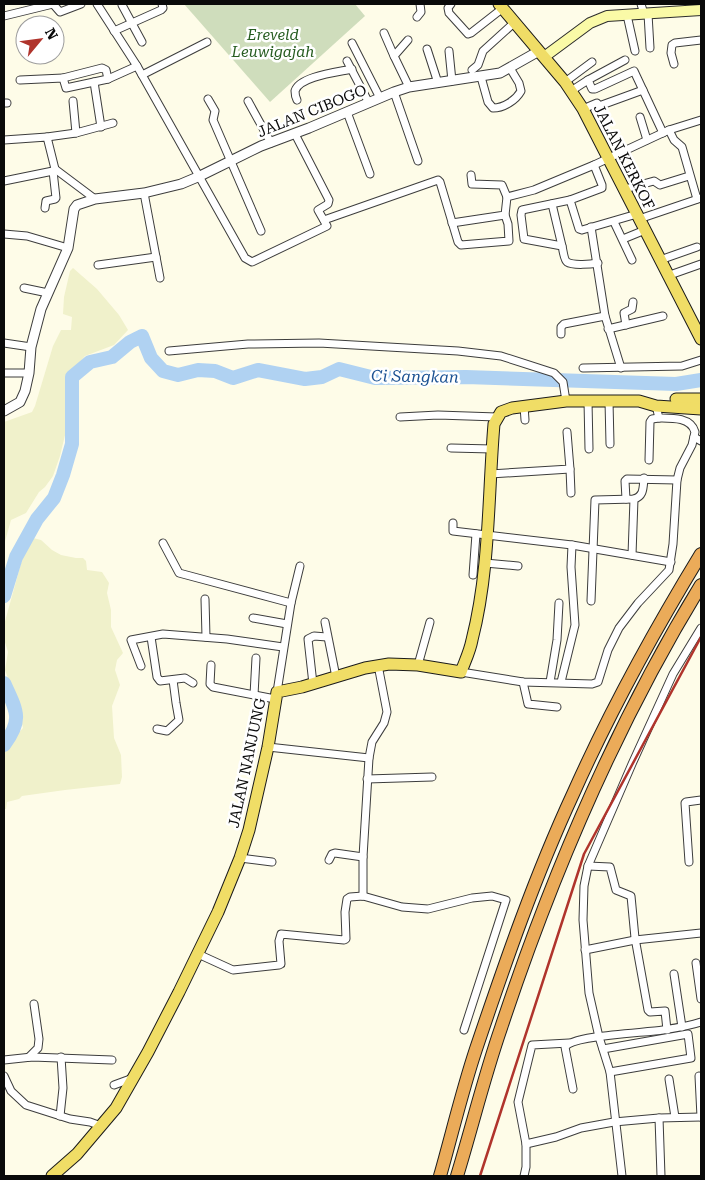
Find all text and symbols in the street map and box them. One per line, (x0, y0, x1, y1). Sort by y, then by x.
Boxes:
north arrow (15, 15, 65, 65)
text: N (42, 25, 61, 42)
park label: Ereveld Leuwigajah (231, 26, 314, 61)
street label: JALAN CIBOGO (255, 81, 369, 141)
street label: JALAN KERKOF (590, 101, 658, 213)
water label: Ci Sangkan (371, 366, 459, 387)
street label: JALAN NANJUNG (224, 696, 270, 830)

